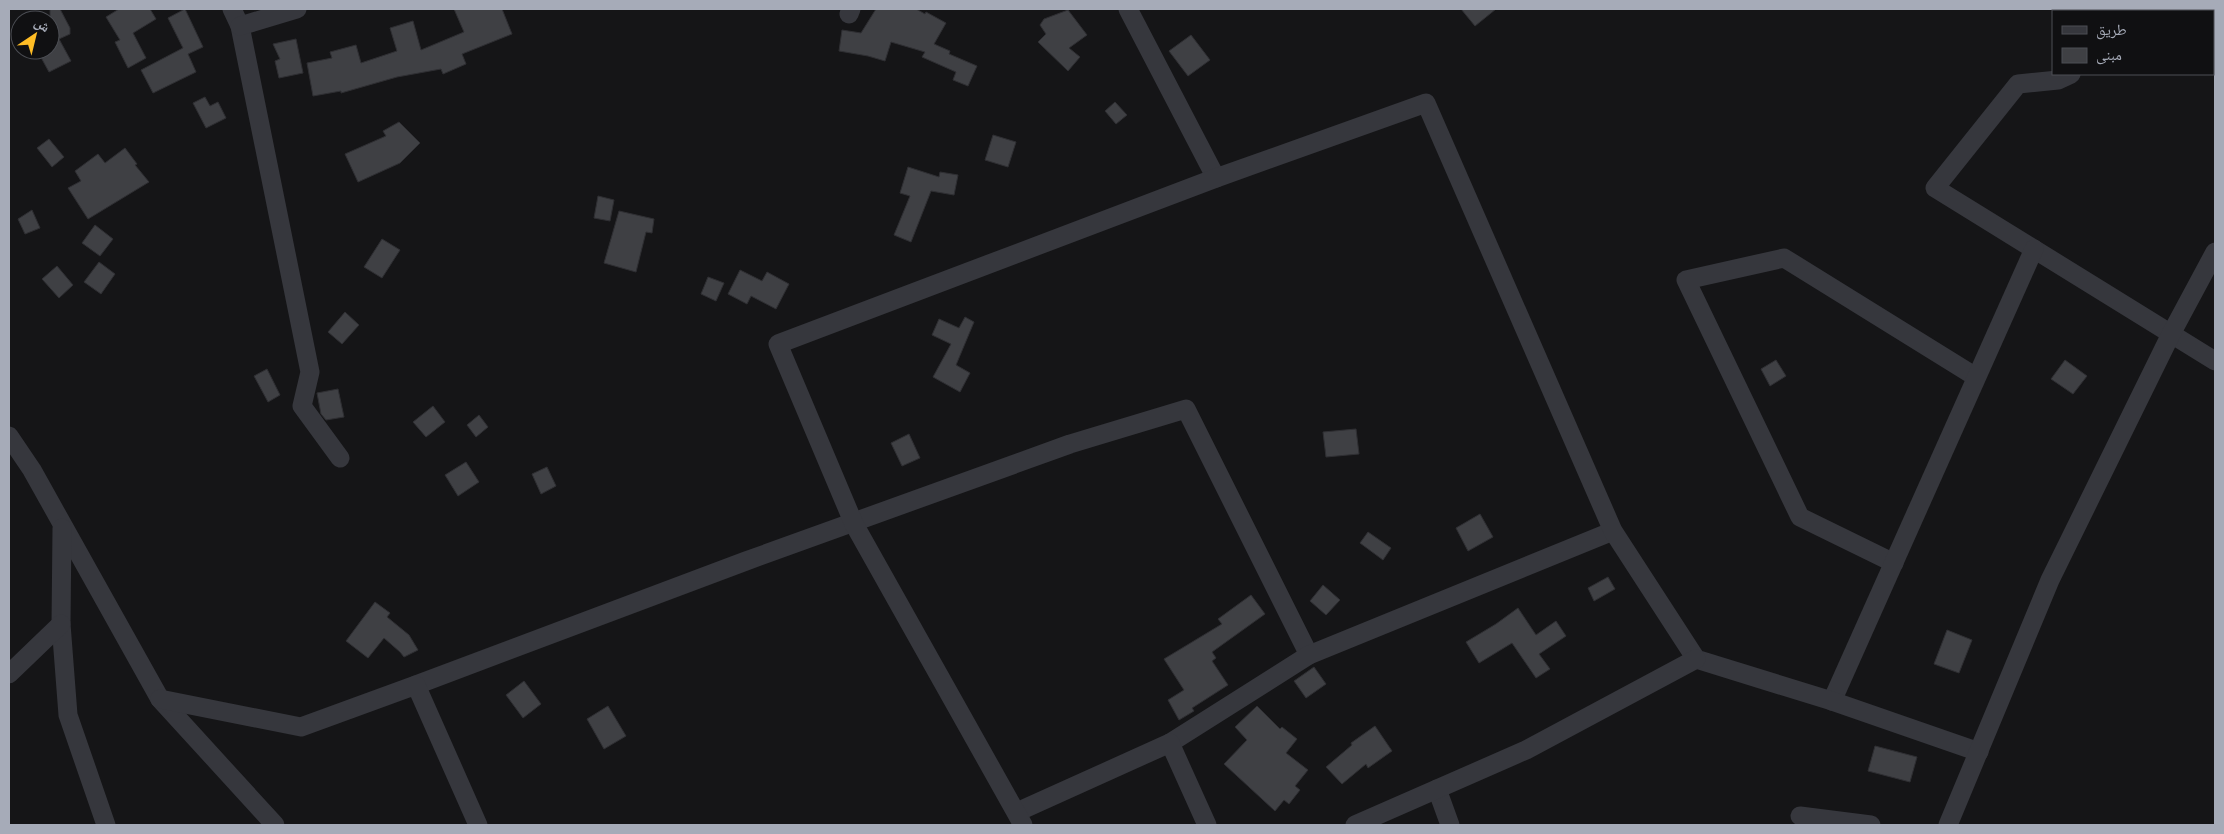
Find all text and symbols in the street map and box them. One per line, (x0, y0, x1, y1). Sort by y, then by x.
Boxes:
north arrow (10, 10, 60, 60)
legend (2052, 10, 2214, 75)
text: ش (31, 13, 54, 36)
text: طريق (2096, 20, 2127, 40)
text: مبنى (2096, 45, 2122, 65)

